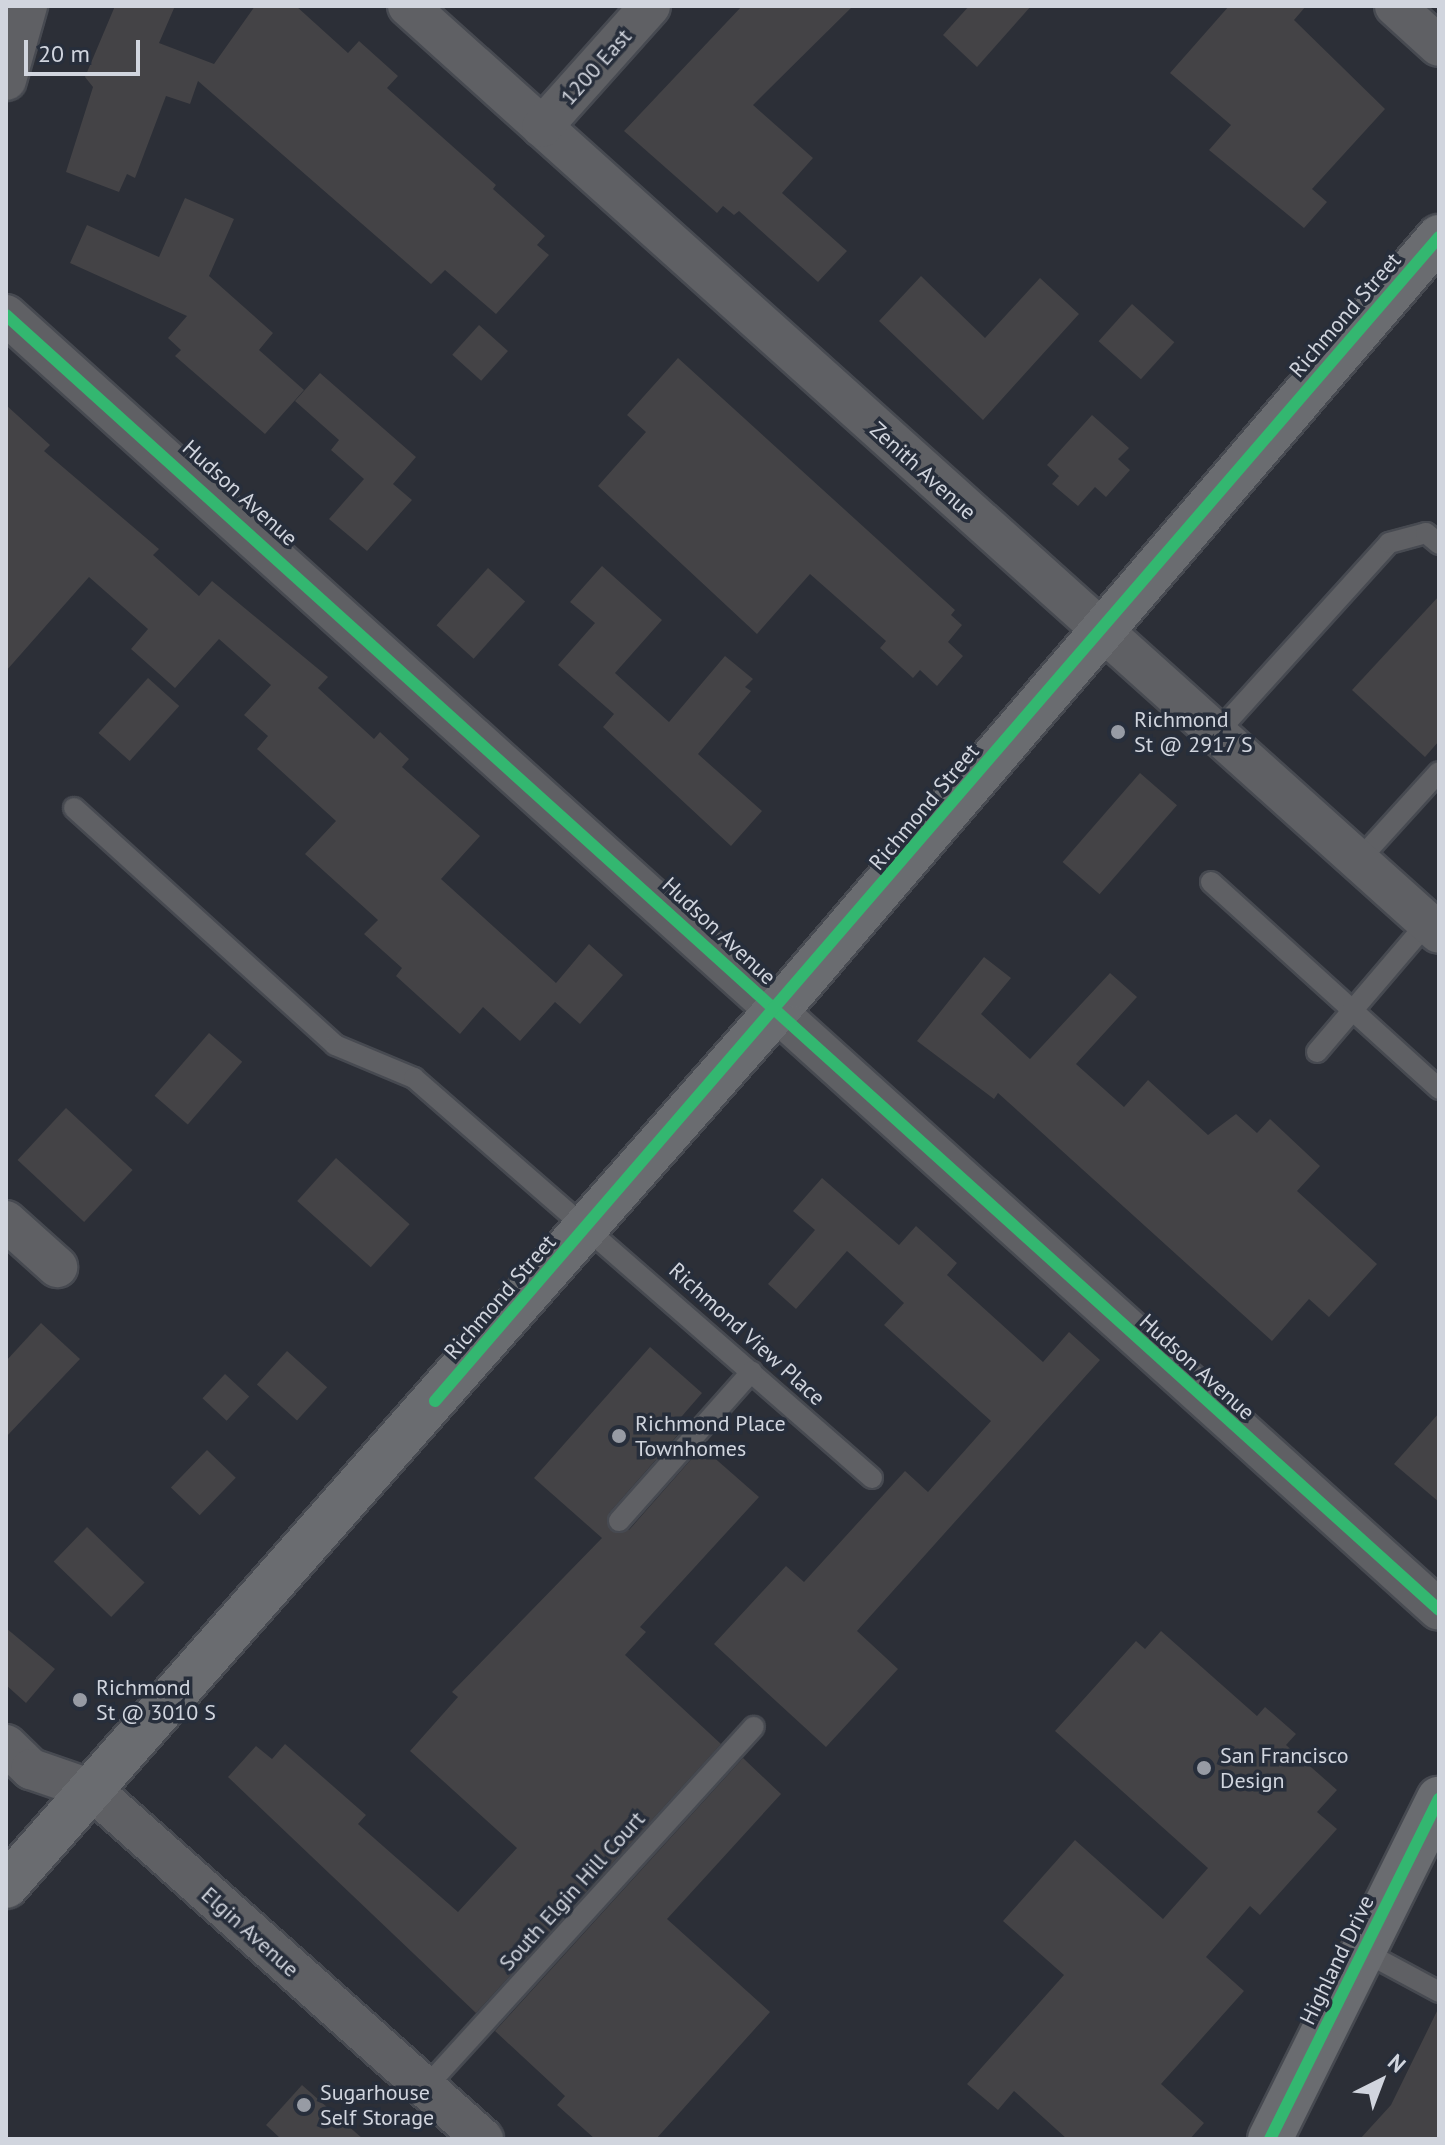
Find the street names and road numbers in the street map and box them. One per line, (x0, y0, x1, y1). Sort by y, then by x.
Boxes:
street label: 1200 East (555, 24, 637, 110)
street label: Richmond Street (1284, 247, 1406, 383)
street label: Zenith Avenue (864, 416, 982, 526)
street label: Hudson Avenue (177, 434, 303, 552)
street label: Richmond Street (864, 739, 984, 875)
street label: Hudson Avenue (657, 872, 781, 990)
street label: Richmond Street (439, 1229, 561, 1365)
street label: Richmond View Place (663, 1257, 831, 1411)
street label: Hudson Avenue (1134, 1308, 1260, 1426)
street label: South Elgin Hill Court (494, 1806, 650, 1976)
street label: Elgin Avenue (196, 1881, 304, 1983)
street label: Highland Drive (1294, 1891, 1380, 2029)

